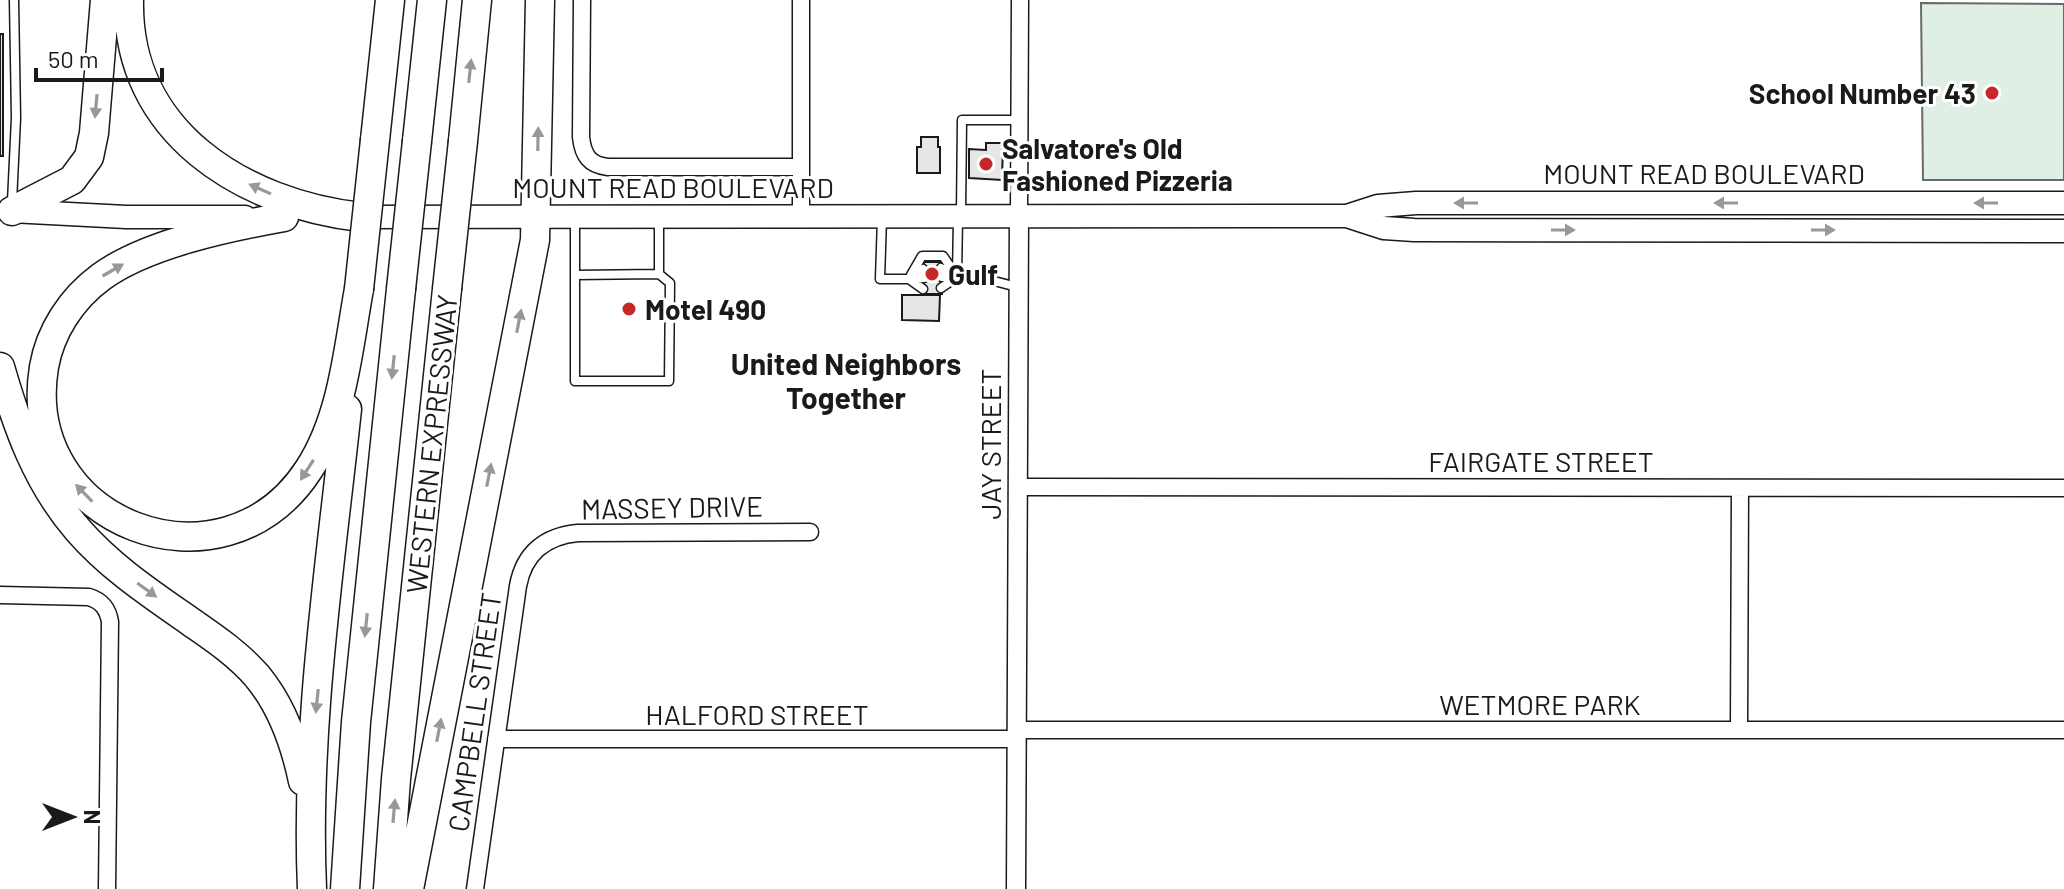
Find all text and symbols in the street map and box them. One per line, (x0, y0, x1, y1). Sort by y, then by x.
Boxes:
scale bar (36, 32, 162, 82)
text: 50 m (48, 44, 99, 73)
one-way arrow (464, 58, 477, 83)
place label: School Number 43 (1749, 76, 1976, 110)
marker: School Number 43 (1983, 84, 2001, 102)
one-way arrow (89, 94, 102, 119)
one-way arrow (532, 126, 544, 151)
place label: Salvatore's Old Fashioned Pizzeria (1002, 131, 1233, 197)
marker: Salvatore's Old Fashioned Pizzeria (977, 155, 995, 173)
street label: MOUNT READ BOULEVARD (1543, 156, 1865, 190)
street label: MOUNT READ BOULEVARD (512, 170, 834, 204)
one-way arrow (248, 183, 271, 196)
one-way arrow (1453, 197, 1478, 209)
one-way arrow (1713, 197, 1738, 209)
one-way arrow (1973, 197, 1998, 209)
one-way arrow (1551, 224, 1576, 236)
one-way arrow (1811, 224, 1836, 236)
place label: Gulf (948, 257, 998, 291)
one-way arrow (102, 263, 124, 277)
marker: Gulf (923, 265, 941, 283)
place label: Motel 490 (645, 292, 766, 326)
street label: WESTERN EXPRESSWAY (398, 293, 464, 595)
marker: Motel 490 (620, 300, 638, 318)
one-way arrow (513, 308, 526, 333)
district label: United Neighbors Together (731, 345, 961, 415)
one-way arrow (387, 355, 400, 380)
street label: JAY STREET (973, 368, 1007, 520)
street label: FAIRGATE STREET (1428, 444, 1654, 478)
one-way arrow (300, 460, 315, 481)
one-way arrow (483, 462, 495, 487)
one-way arrow (75, 484, 93, 503)
street label: MASSEY DRIVE (581, 488, 763, 526)
one-way arrow (136, 582, 157, 597)
street label: CAMPBELL STREET (440, 590, 508, 834)
one-way arrow (360, 613, 373, 638)
street label: WETMORE PARK (1439, 687, 1641, 721)
one-way arrow (310, 689, 323, 714)
street label: HALFORD STREET (645, 697, 869, 731)
one-way arrow (433, 717, 445, 742)
north arrow (32, 777, 112, 857)
one-way arrow (387, 798, 400, 823)
text: N (80, 810, 106, 824)

